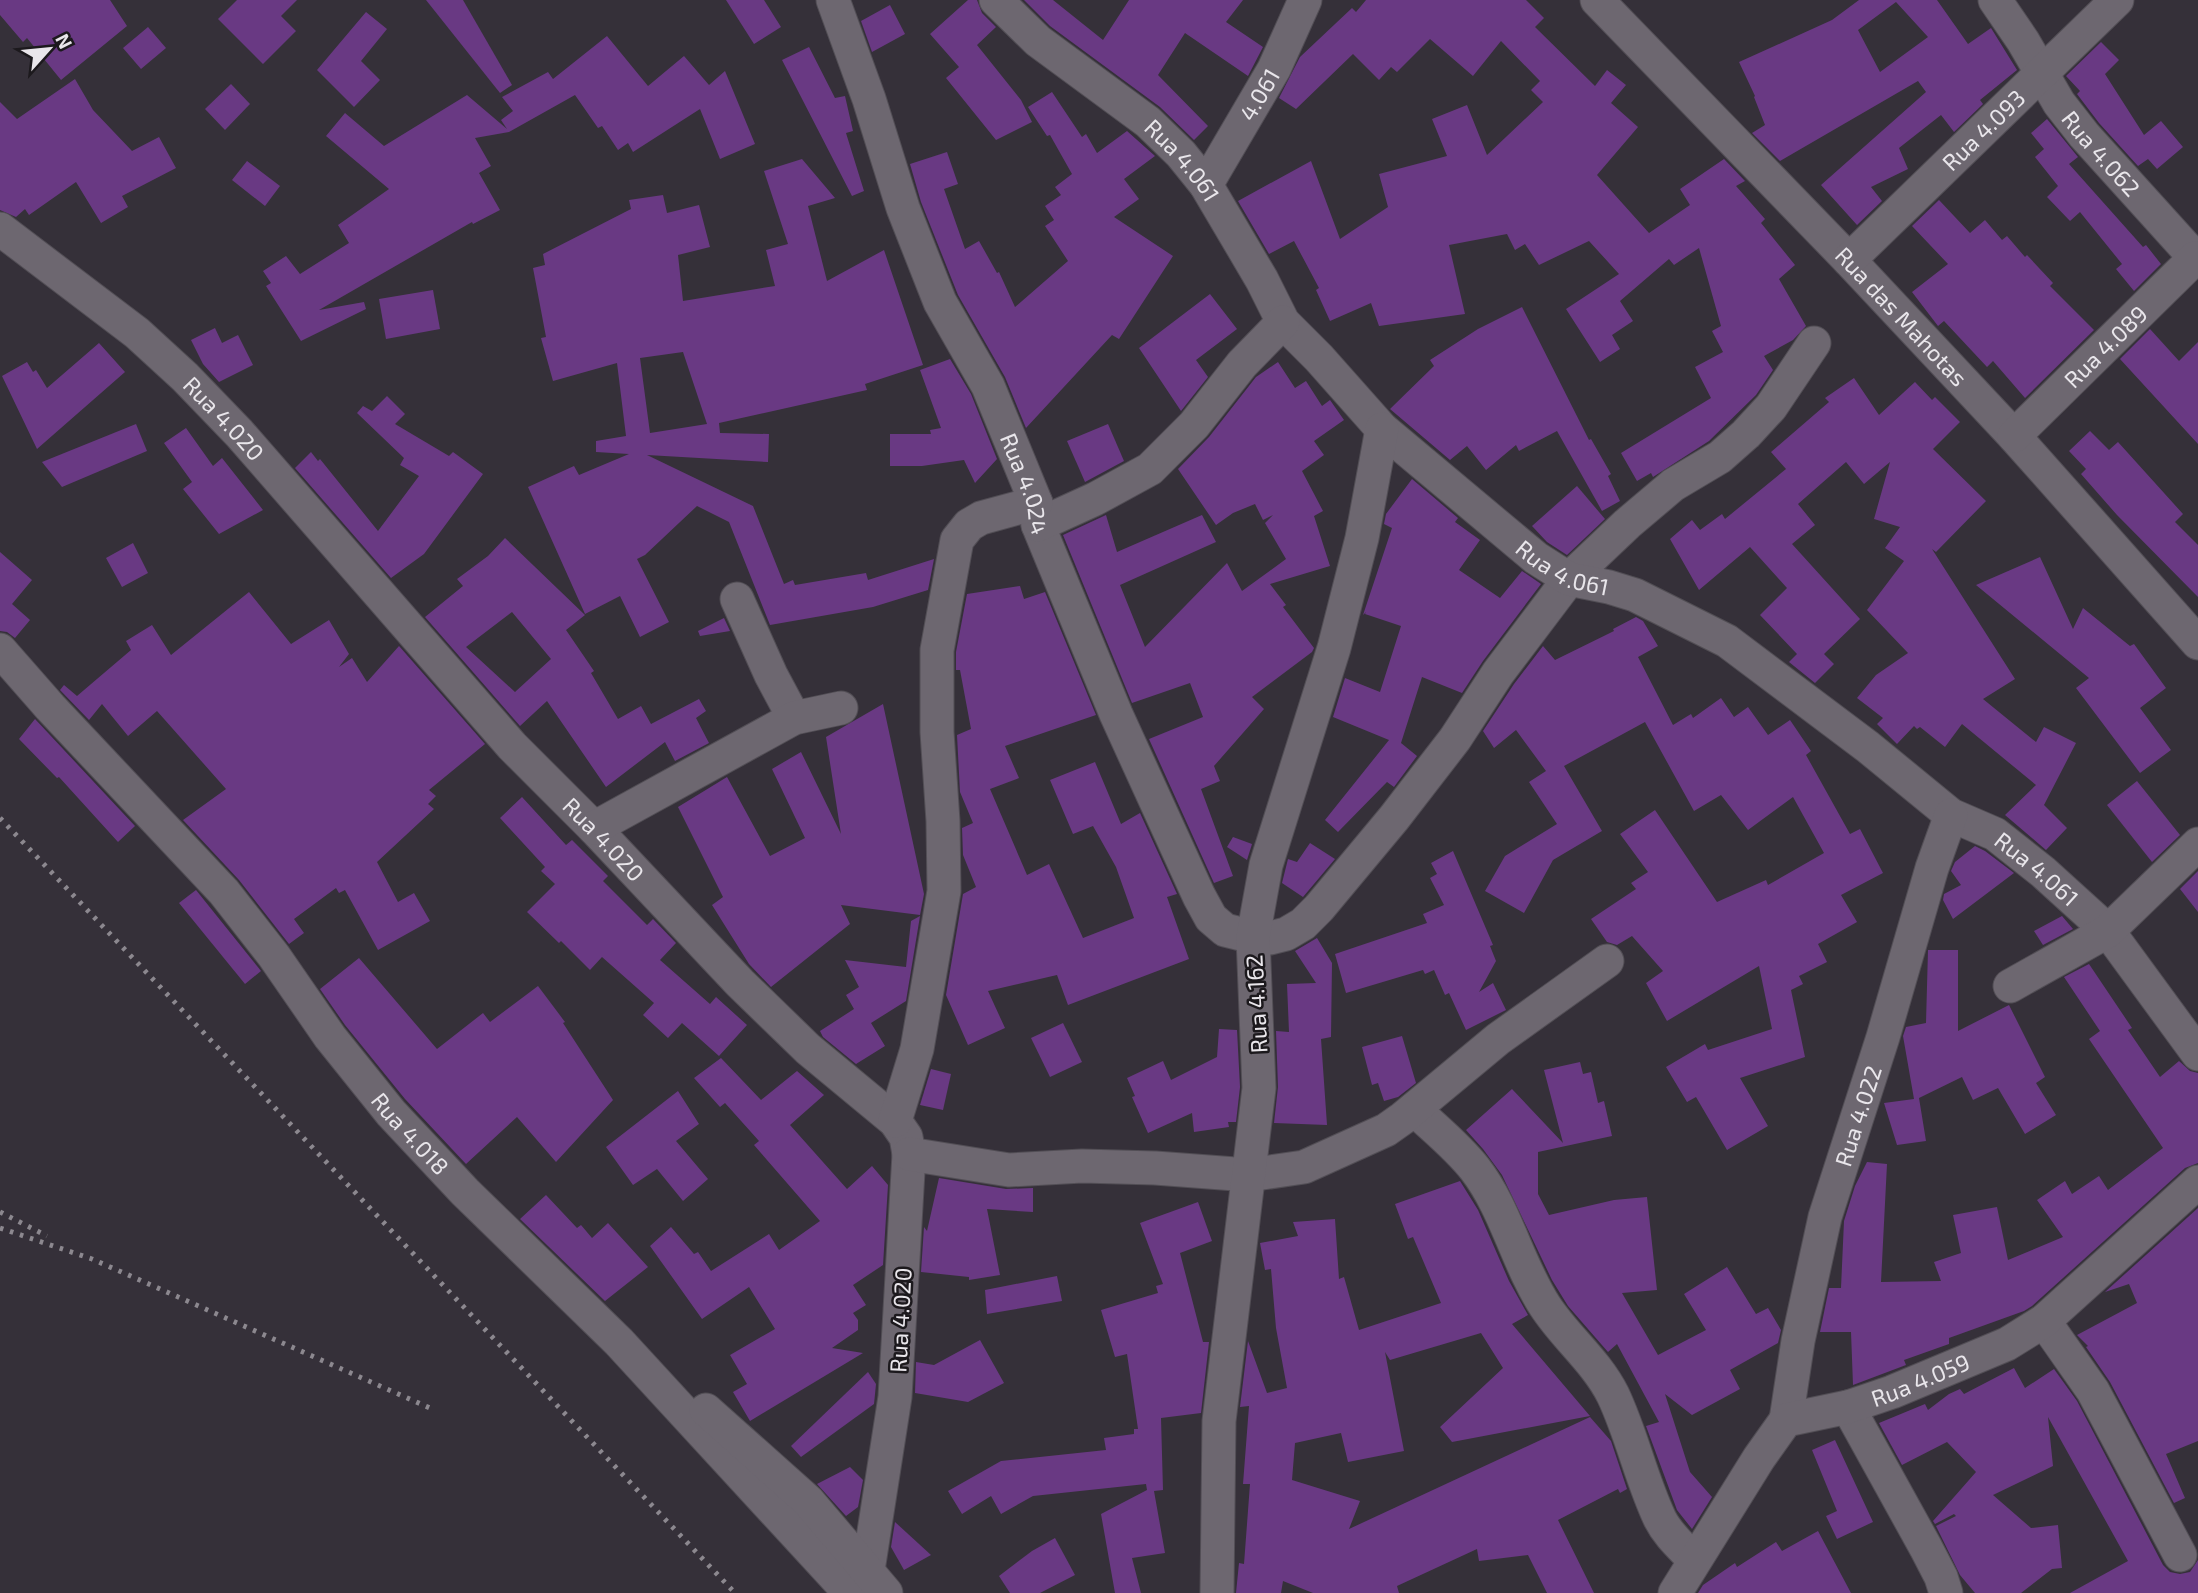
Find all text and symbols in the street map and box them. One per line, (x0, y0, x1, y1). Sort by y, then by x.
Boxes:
north arrow (14, 14, 84, 84)
text: N (51, 30, 78, 52)
street label: 4.061 (1233, 63, 1285, 125)
street label: Rua 4.093 (1936, 83, 2030, 176)
street label: Rua 4.062 (2056, 105, 2146, 202)
street label: Rua 4.061 (1139, 113, 1226, 206)
street label: Rua das Mahotas (1830, 241, 1973, 391)
street label: Rua 4.089 (2058, 299, 2153, 393)
street label: Rua 4.020 (178, 370, 270, 466)
street label: Rua 4.024 (995, 429, 1054, 539)
street label: Rua 4.061 (1511, 534, 1611, 601)
street label: Rua 4.020 (557, 791, 650, 887)
street label: Rua 4.061 (1989, 825, 2085, 912)
street label: Rua 4.162 (1239, 954, 1273, 1054)
street label: Rua 4.022 (1828, 1062, 1887, 1170)
street label: Rua 4.018 (366, 1087, 455, 1180)
street label: Rua 4.020 (883, 1267, 917, 1373)
street label: Rua 4.059 (1867, 1347, 1974, 1412)

